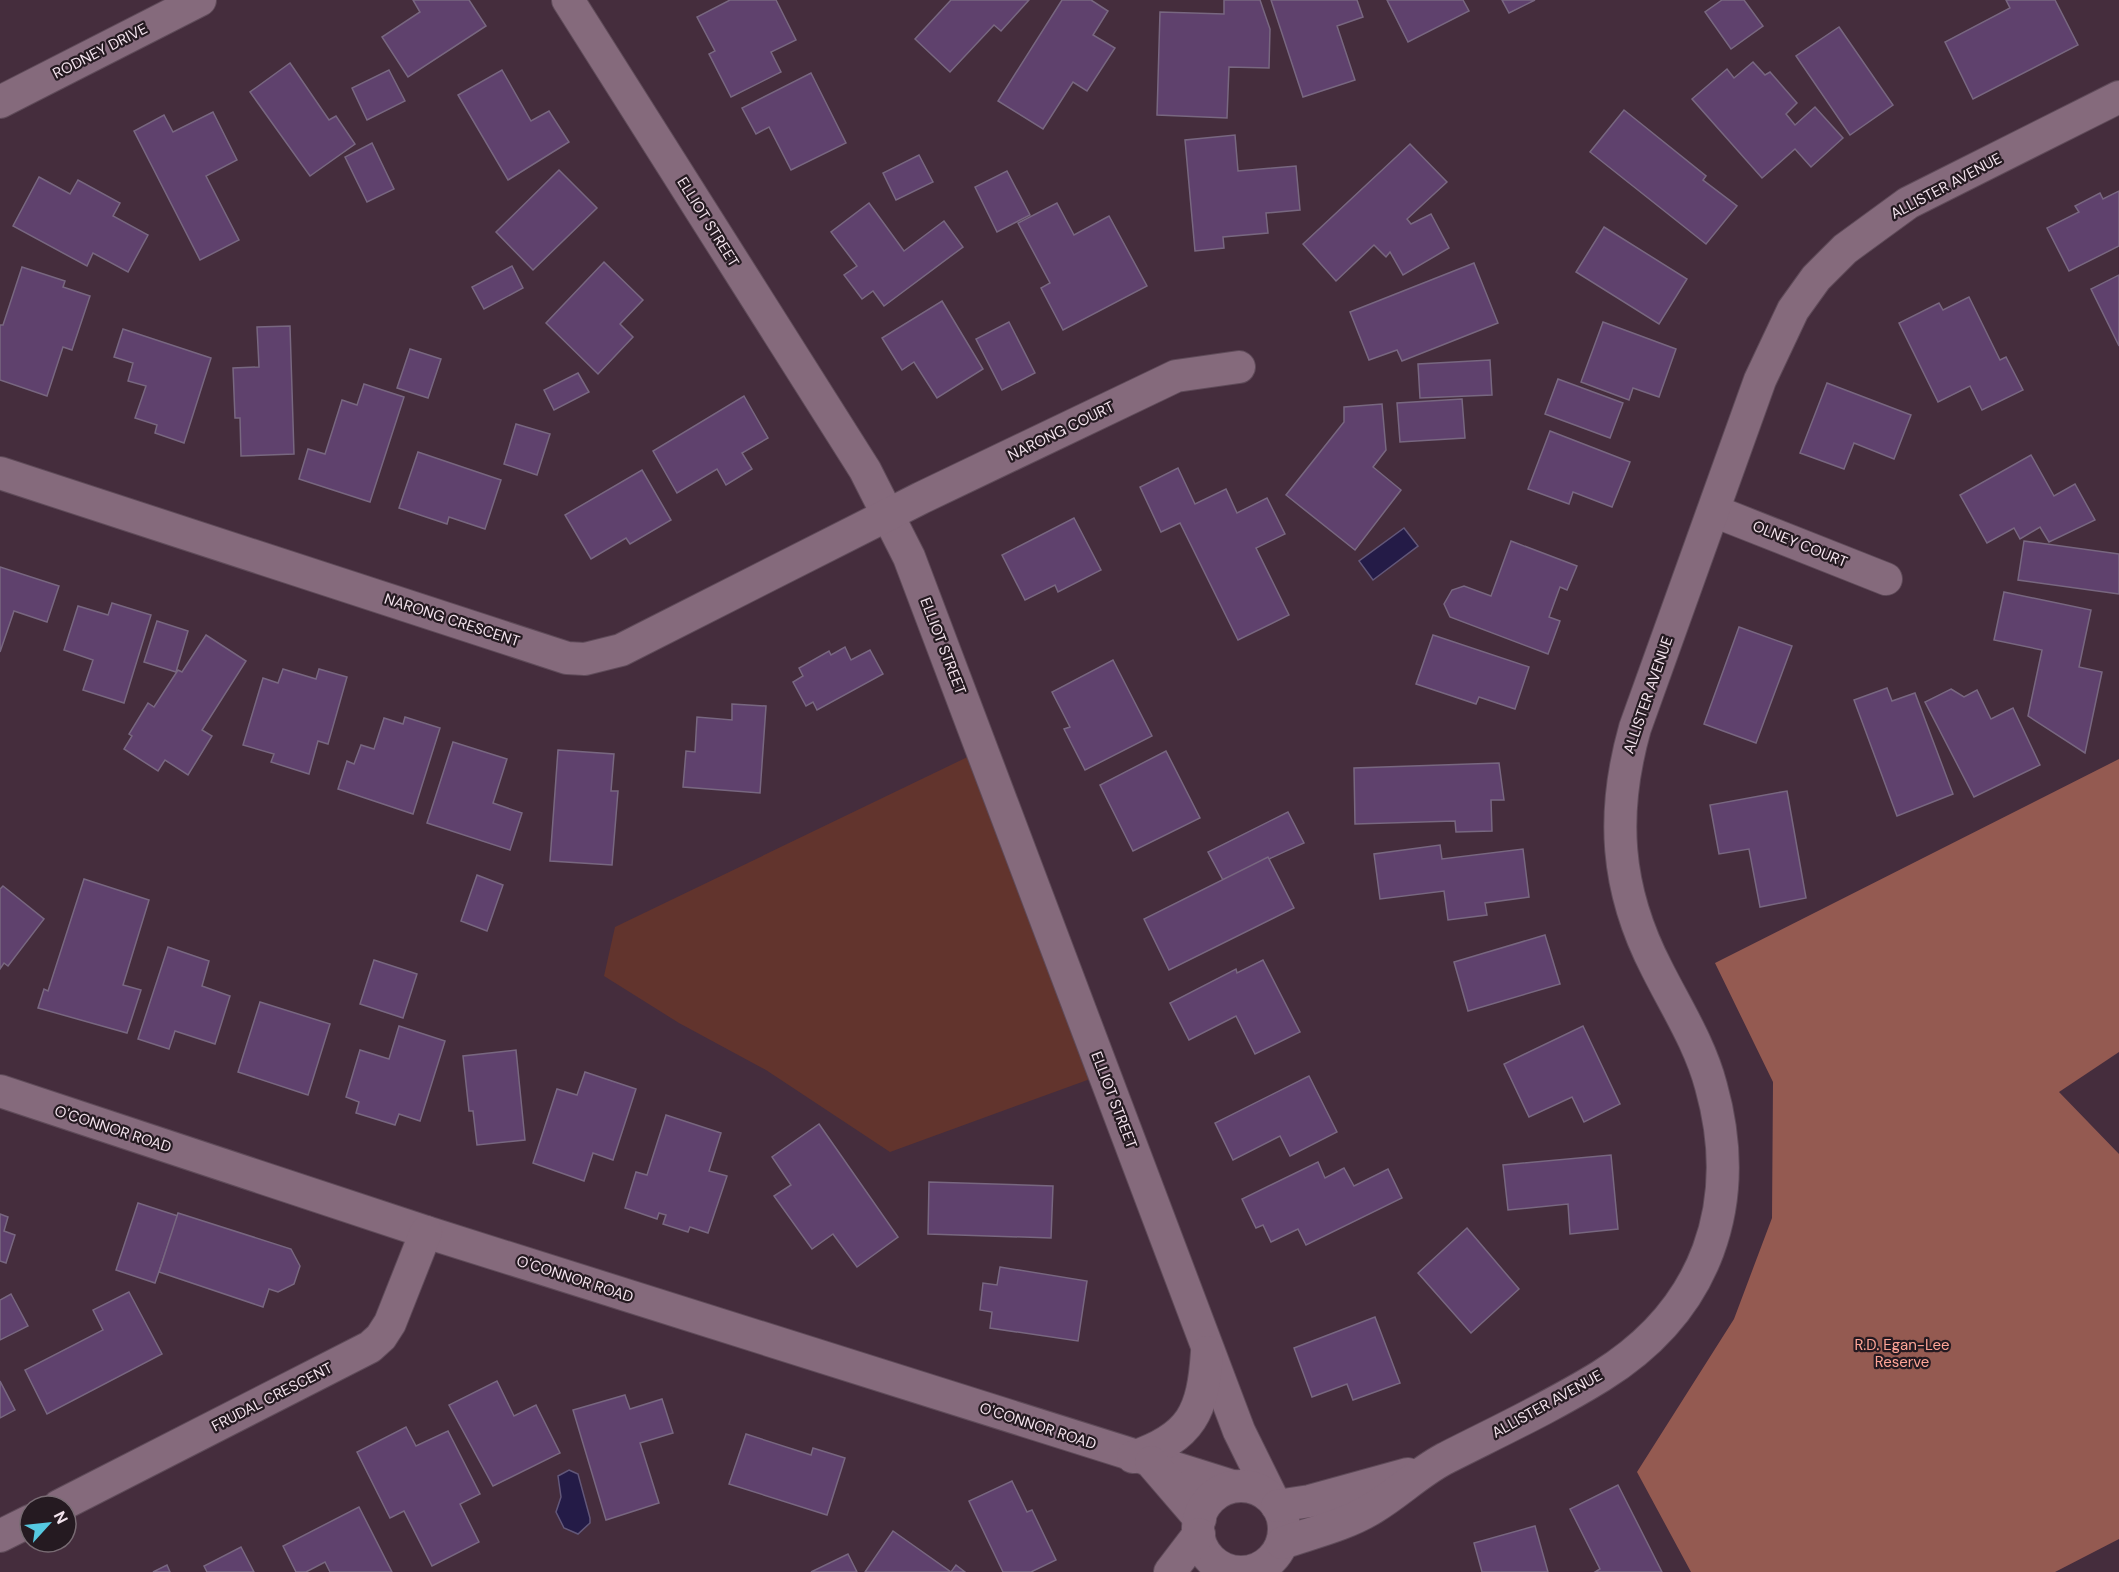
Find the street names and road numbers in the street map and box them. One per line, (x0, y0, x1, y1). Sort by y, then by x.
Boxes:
street label: RODNEY DRIVE (49, 19, 151, 83)
street label: ALLISTER AVENUE (1887, 148, 2005, 224)
street label: ELLIOT STREET (672, 173, 744, 271)
street label: NARONG COURT (1004, 397, 1118, 465)
street label: OLNEY COURT (1750, 516, 1850, 572)
street label: NARONG CRESCENT (382, 589, 522, 651)
street label: ELLIOT STREET (915, 595, 971, 697)
street label: ALLISTER AVENUE (1618, 633, 1678, 757)
street label: ELLIOT STREET (1086, 1049, 1142, 1151)
street label: O'CONNOR ROAD (52, 1101, 174, 1157)
street label: O'CONNOR ROAD (514, 1251, 636, 1307)
street label: FRUDAL CRESCENT (208, 1358, 336, 1436)
street label: ALLISTER AVENUE (1488, 1365, 1606, 1443)
street label: O'CONNOR ROAD (977, 1398, 1099, 1454)

